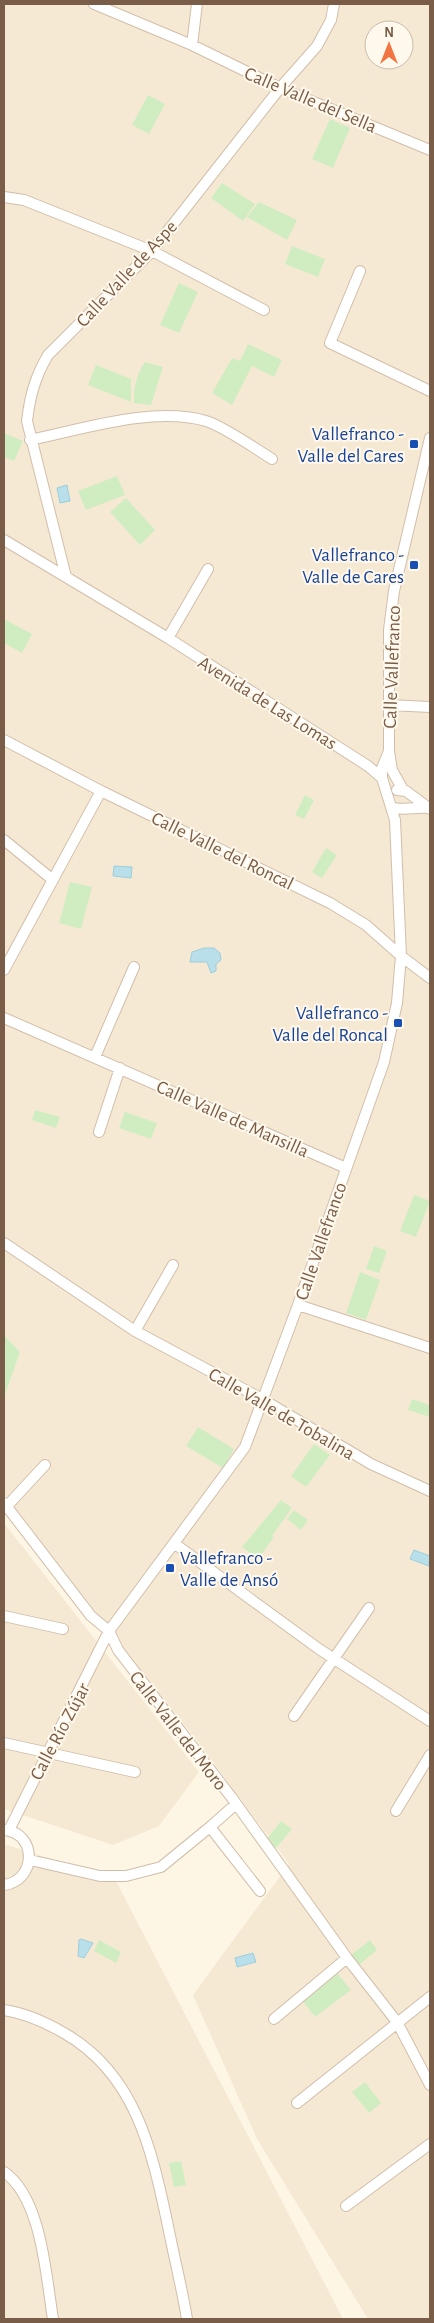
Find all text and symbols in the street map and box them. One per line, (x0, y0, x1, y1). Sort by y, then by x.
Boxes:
north arrow (364, 20, 414, 70)
text: N (384, 26, 394, 40)
street label: Calle Valle del Sella (242, 64, 380, 137)
street label: Calle Valle de Aspe (73, 217, 181, 331)
place label: Vallefranco - Valle del Cares (297, 425, 404, 466)
marker: Vallefranco - Valle del Cares (408, 438, 420, 450)
place label: Vallefranco - Valle de Cares (302, 546, 404, 587)
marker: Vallefranco - Valle de Cares (408, 559, 420, 571)
street label: Calle Vallefranco (381, 605, 404, 729)
street label: Avenida de Las Lomas (194, 653, 340, 754)
street label: Calle Valle del Roncal (148, 809, 296, 894)
place label: Vallefranco - Valle del Roncal (272, 1004, 388, 1045)
marker: Vallefranco - Valle del Roncal (392, 1017, 404, 1029)
street label: Calle Valle de Mansilla (153, 1077, 312, 1162)
street label: Calle Vallefranco (292, 1180, 350, 1303)
street label: Calle Valle de Tobalina (205, 1365, 358, 1464)
place label: Vallefranco - Valle de Ansó (180, 1549, 278, 1590)
marker: Vallefranco - Valle de Ansó (164, 1562, 176, 1574)
street label: Calle Valle del Moro (126, 1668, 230, 1794)
street label: Calle Río Zújar (27, 1680, 94, 1783)

